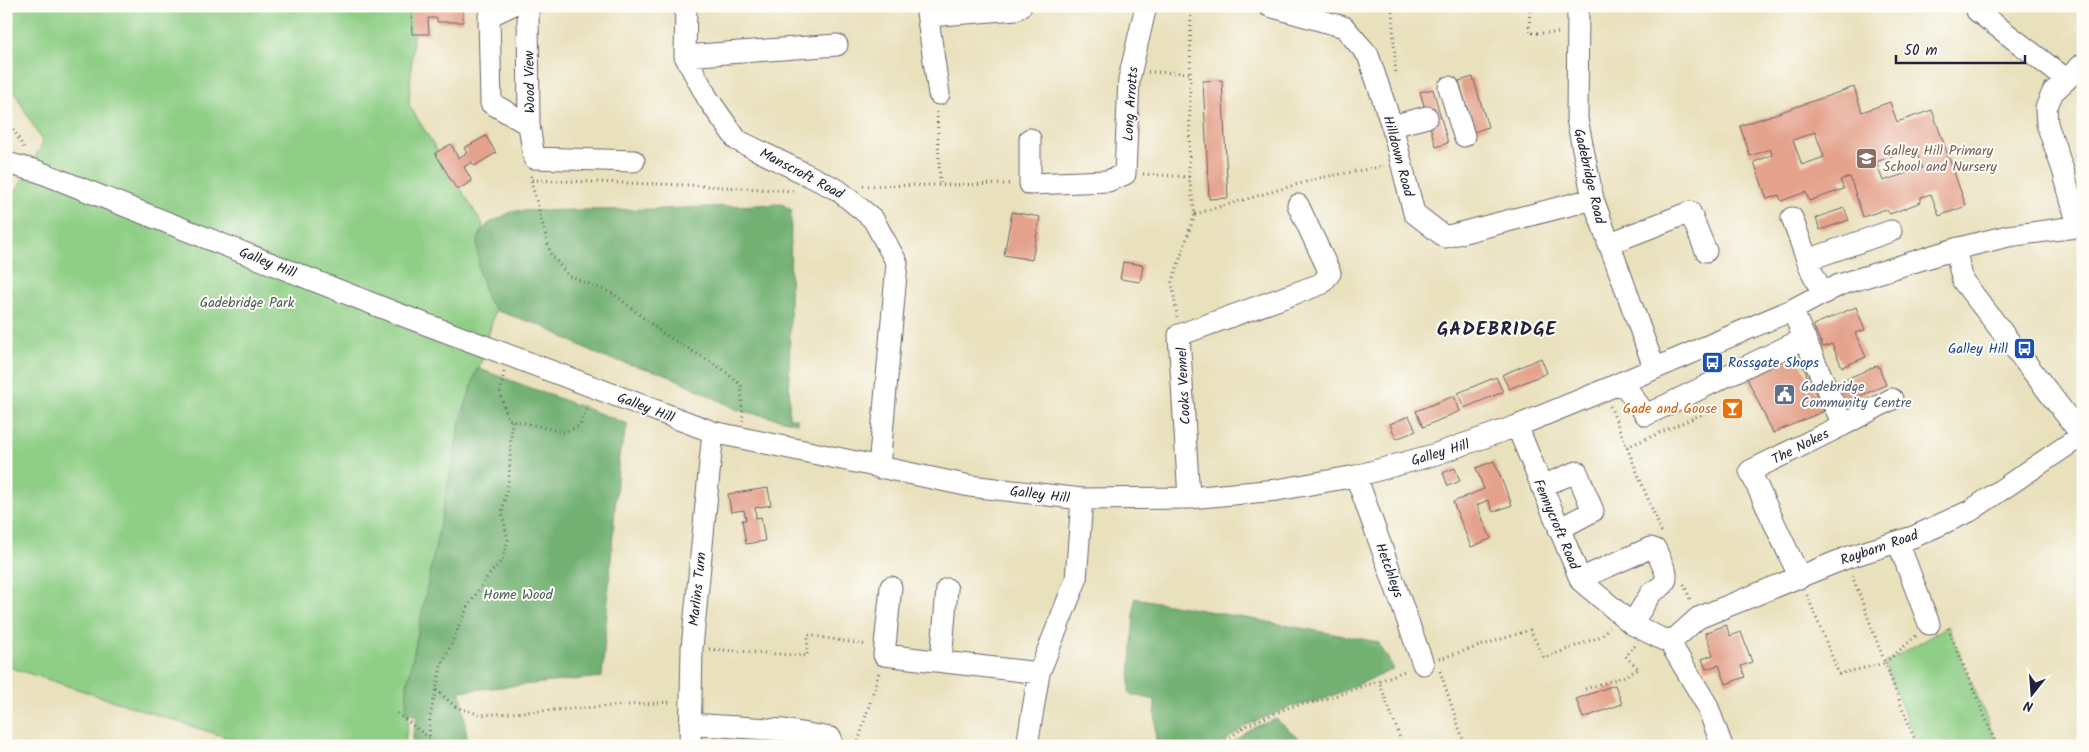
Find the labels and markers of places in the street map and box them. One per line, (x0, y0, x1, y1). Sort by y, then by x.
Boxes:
place label: Galley Hill Primary School and Nursery (1883, 140, 1997, 178)
school or university icon: Galley Hill Primary School and Nursery (1855, 146, 1879, 170)
bus stop icon: Galley Hill (2012, 336, 2036, 360)
place label: Galley Hill (1948, 338, 2009, 360)
bus stop icon: Rossgate Shops (1700, 350, 1724, 374)
place label: Rossgate Shops (1728, 352, 1819, 374)
place label: Gadebridge Community Centre (1801, 376, 1912, 414)
public building icon: Gadebridge Community Centre (1773, 382, 1797, 406)
bar icon: Gade and Goose (1721, 396, 1745, 420)
place label: Gade and Goose (1623, 398, 1718, 420)

